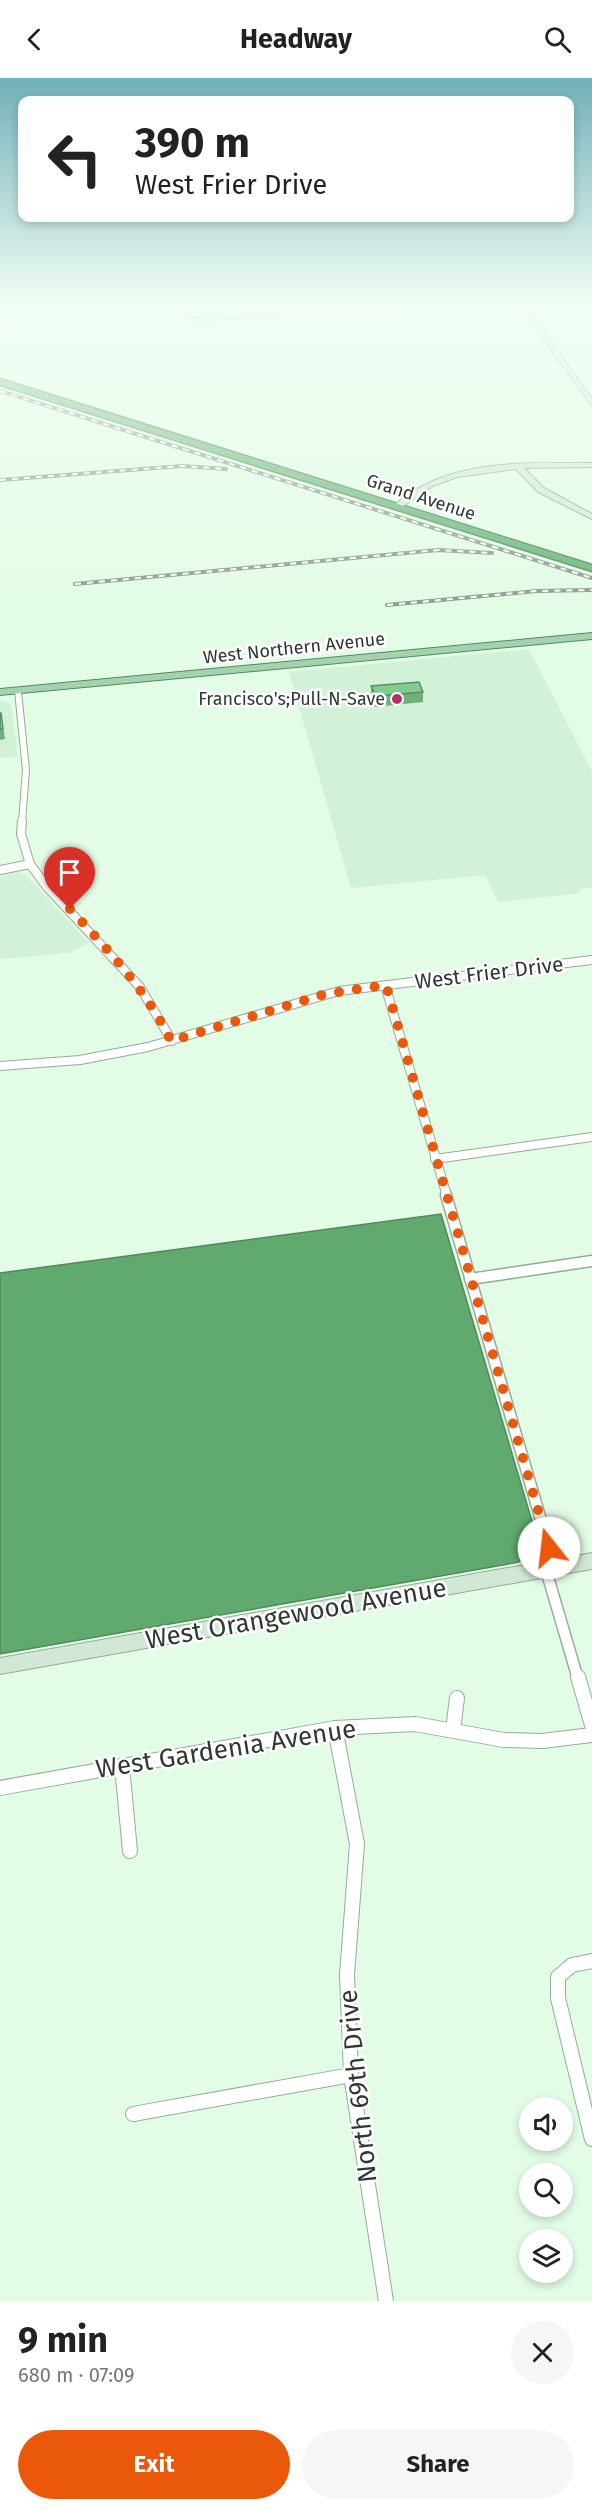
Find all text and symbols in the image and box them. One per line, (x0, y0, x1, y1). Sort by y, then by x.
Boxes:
icon: back (18, 23, 51, 56)
text: Headway (240, 23, 352, 55)
icon: search (541, 23, 574, 56)
text: 390 m (135, 118, 250, 168)
icon: left (36, 120, 114, 198)
text: West Frier Drive (135, 169, 327, 201)
street label: Grand Avenue (364, 469, 478, 525)
street label: West Northern Avenue (202, 628, 386, 668)
place label: Francisco's;Pull-N-Save (198, 688, 385, 710)
marker: Francisco's;Pull-N-Save (390, 692, 404, 706)
pin (44, 847, 95, 909)
icon: arrive (53, 856, 86, 889)
street label: West Frier Drive (413, 951, 565, 995)
position arrow (517, 1516, 581, 1580)
street label: West Orangewood Avenue (143, 1572, 449, 1656)
street label: West Gardenia Avenue (94, 1713, 358, 1785)
street label: North 69th Drive (332, 1988, 384, 2184)
map controls (519, 2097, 573, 2283)
button: sound (519, 2097, 573, 2151)
button: search (519, 2163, 573, 2217)
button: layers (519, 2229, 573, 2283)
text: 9 min (18, 2318, 108, 2362)
button: close (511, 2321, 574, 2384)
text: 680 m · 07:09 (18, 2363, 135, 2387)
button: Exit (18, 2430, 290, 2499)
button: Share (302, 2430, 574, 2499)

